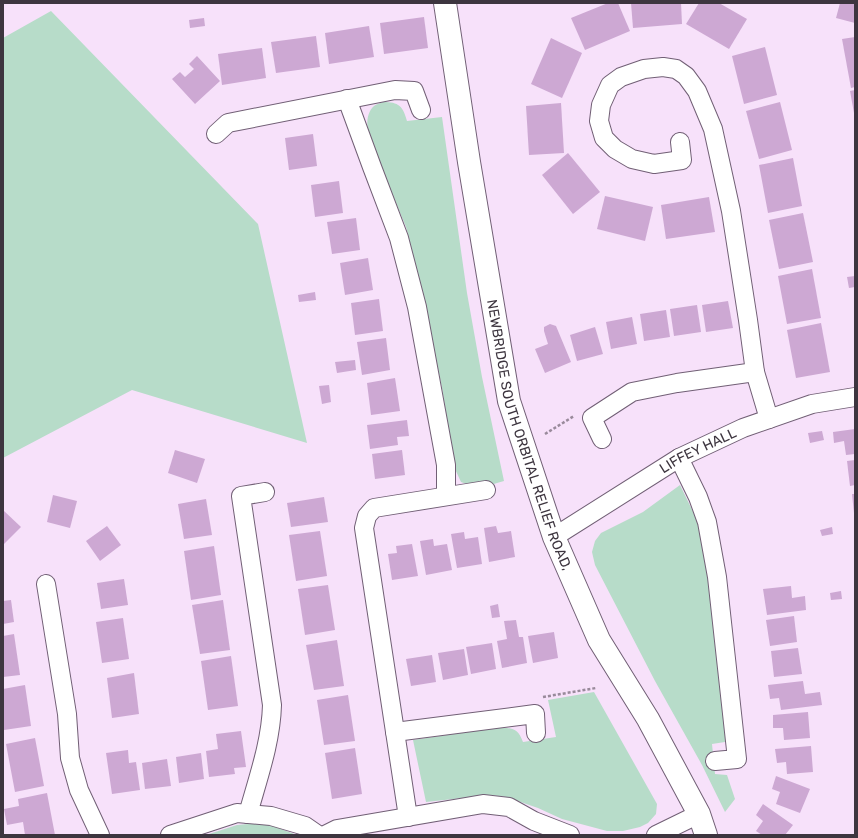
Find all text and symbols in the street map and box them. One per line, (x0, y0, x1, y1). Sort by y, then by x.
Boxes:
street label: NEWBRIDGE SOUTH ORBITAL RELIEF ROAD, (483, 298, 576, 573)
street label: LIFFEY HALL (656, 424, 739, 477)

